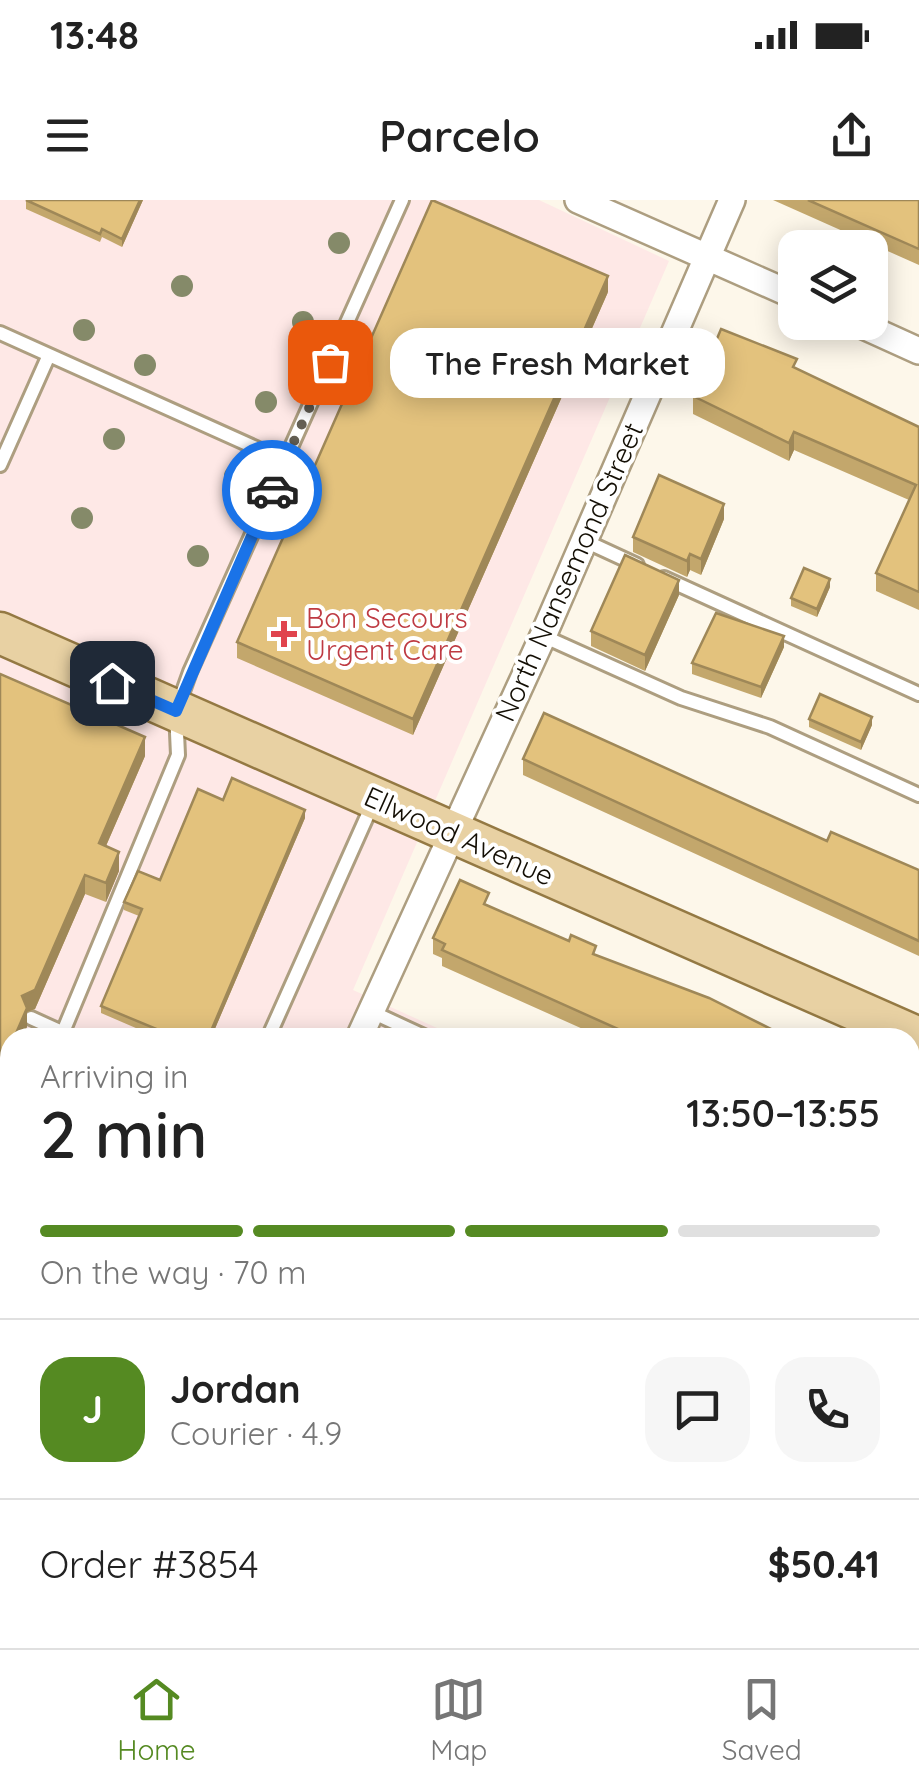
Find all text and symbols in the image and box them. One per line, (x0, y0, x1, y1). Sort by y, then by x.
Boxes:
text: 13:48 (50, 11, 139, 59)
text: Parcelo (379, 107, 540, 163)
icon: menu (40, 108, 95, 163)
icon: share (824, 108, 879, 163)
map controls (778, 230, 888, 340)
button: layers (778, 230, 888, 340)
pin (288, 320, 373, 405)
callout: The Fresh Market (390, 327, 725, 397)
icon: bag (303, 335, 358, 390)
text: The Fresh Market (425, 343, 690, 383)
street label: North Nansemond Street (487, 417, 650, 727)
courier (222, 440, 322, 540)
icon: car (245, 463, 300, 518)
place label: Bon Secours Urgent Care (306, 600, 468, 667)
marker: Bon Secours Urgent Care (271, 621, 297, 647)
pin (70, 641, 155, 726)
icon: home (85, 656, 140, 711)
street label: Ellwood Avenue (359, 778, 559, 893)
text: Arriving in (40, 1056, 189, 1096)
text: 13:50–13:55 (686, 1089, 880, 1137)
text: 2 min (40, 1093, 208, 1174)
text: On the way · 70 m (40, 1252, 306, 1292)
button: chat (645, 1357, 750, 1462)
button: phone (775, 1357, 880, 1462)
text: Jordan (170, 1365, 301, 1413)
text: J (82, 1385, 103, 1433)
text: Courier · 4.9 (170, 1413, 342, 1453)
text: Order #3854 (40, 1540, 258, 1588)
text: $50.41 (768, 1540, 880, 1588)
tab: Home (117, 1672, 196, 1767)
tab: Map (430, 1672, 487, 1767)
tab: Saved (722, 1672, 802, 1767)

